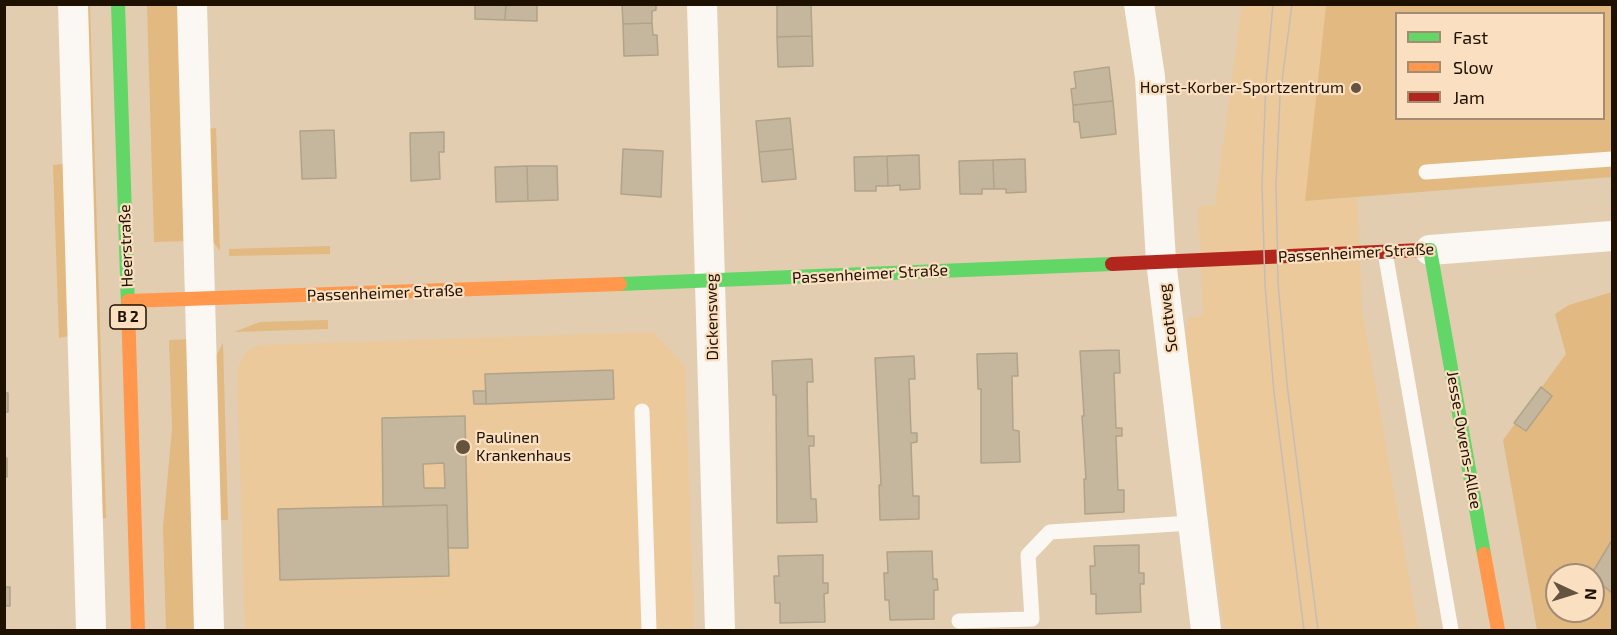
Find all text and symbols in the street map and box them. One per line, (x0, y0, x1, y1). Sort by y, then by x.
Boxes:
legend (1395, 12, 1605, 120)
text: Fast (1453, 26, 1488, 48)
text: Slow (1453, 56, 1493, 78)
place label: Horst-Korber-Sportzentrum (1140, 78, 1344, 98)
marker: Horst-Korber-Sportzentrum (1349, 81, 1363, 95)
text: Jam (1453, 86, 1485, 108)
street label: Heerstraße (115, 204, 137, 288)
street label: Passenheimer Straße (1277, 239, 1435, 267)
street label: Passenheimer Straße (791, 260, 949, 288)
street label: Dickensweg (702, 273, 722, 361)
street label: Passenheimer Straße (307, 281, 463, 305)
street label: Scottweg (1154, 283, 1182, 353)
road number: B 2 (110, 305, 146, 329)
street label: Jesse-Owens-Allee (1442, 370, 1486, 510)
place label: Paulinen Krankenhaus (476, 428, 571, 466)
marker: Paulinen Krankenhaus (454, 438, 472, 456)
north arrow (1545, 563, 1605, 623)
text: N (1582, 588, 1601, 601)

